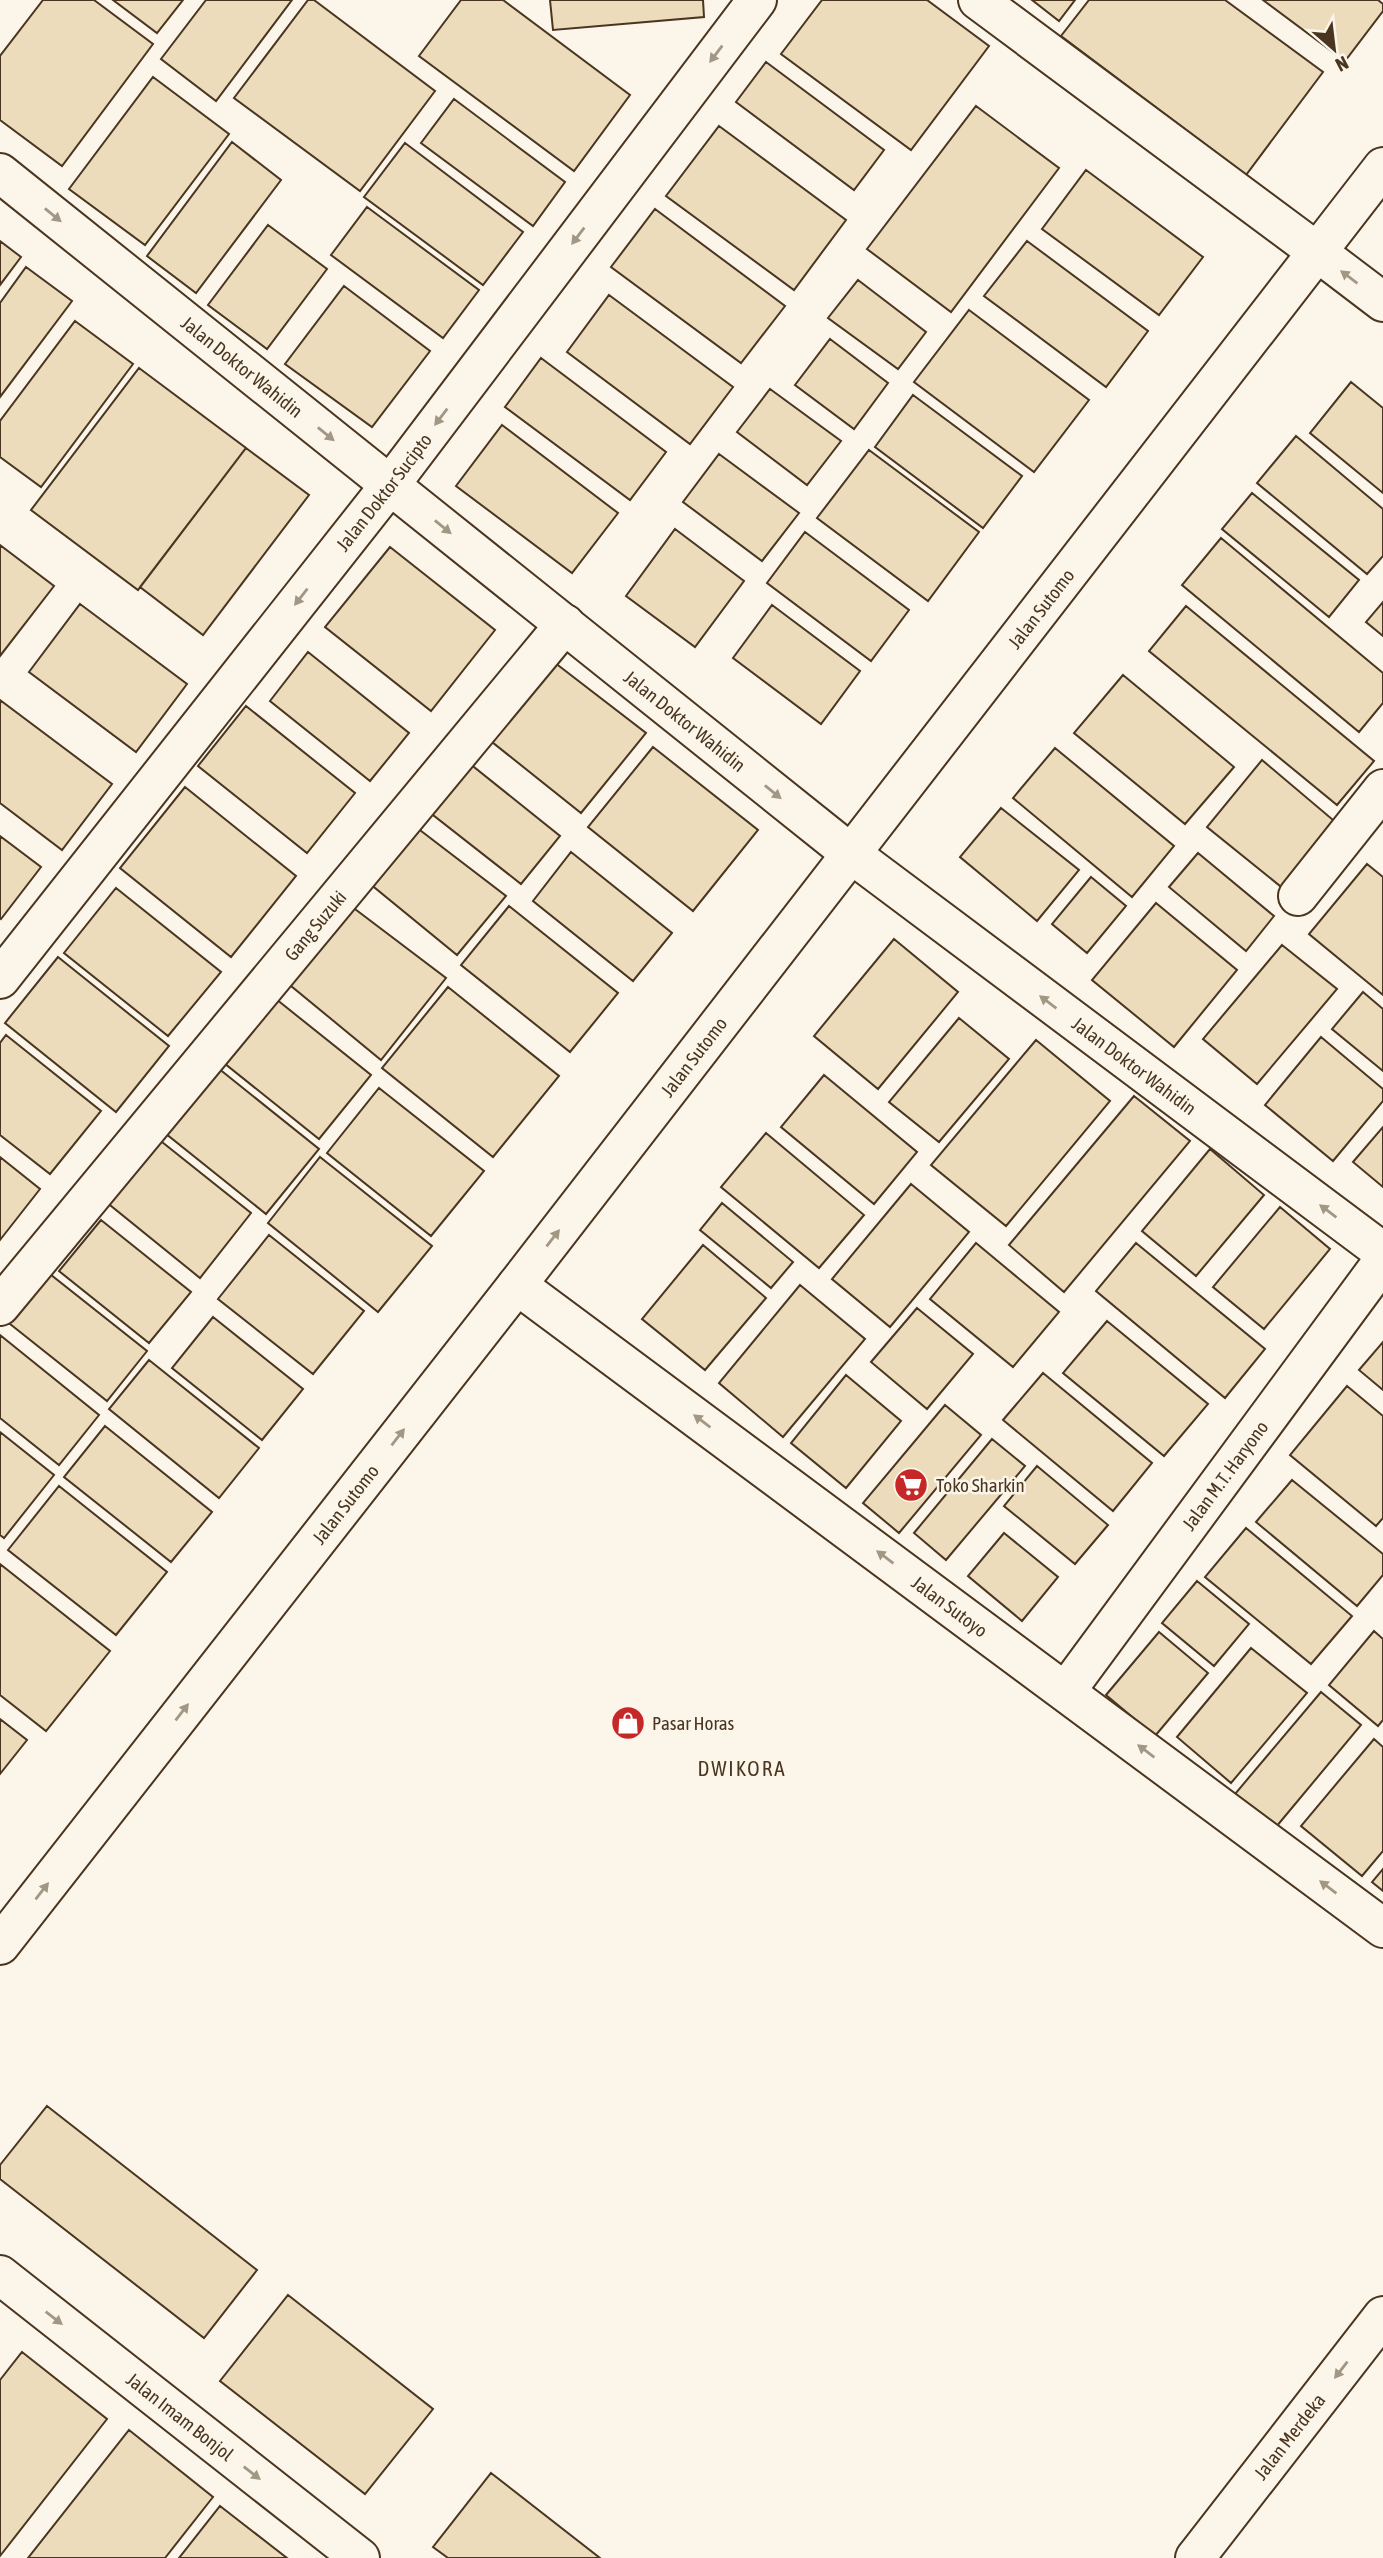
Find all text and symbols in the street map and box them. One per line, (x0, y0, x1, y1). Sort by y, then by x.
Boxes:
north arrow (1299, 14, 1369, 84)
one-way arrow (708, 45, 723, 63)
text: N (1332, 52, 1352, 76)
one-way arrow (44, 208, 62, 223)
one-way arrow (571, 226, 586, 244)
one-way arrow (1341, 269, 1359, 284)
street label: Jalan Doktor Wahidin (177, 311, 307, 422)
one-way arrow (434, 408, 448, 426)
one-way arrow (317, 427, 335, 442)
street label: Jalan Doktor Sucipto (331, 429, 436, 555)
one-way arrow (433, 520, 451, 535)
street label: Jalan Sutomo (1003, 564, 1079, 653)
one-way arrow (294, 587, 309, 605)
street label: Jalan Doktor Wahidin (620, 666, 750, 776)
one-way arrow (765, 784, 782, 799)
street label: Gang Suzuki (280, 886, 351, 965)
one-way arrow (1039, 995, 1057, 1009)
street label: Jalan Doktor Wahidin (1068, 1012, 1201, 1119)
street label: Jalan Sutomo (656, 1013, 731, 1101)
one-way arrow (1320, 1204, 1338, 1219)
one-way arrow (546, 1229, 560, 1247)
one-way arrow (693, 1415, 711, 1429)
street label: Jalan M.T. Haryono (1177, 1416, 1273, 1534)
one-way arrow (391, 1428, 406, 1446)
street label: Jalan Sutomo (307, 1460, 383, 1548)
supermarket icon: Toko Sharkin (892, 1466, 930, 1504)
place label: Toko Sharkin (936, 1474, 1025, 1496)
one-way arrow (876, 1550, 894, 1564)
street label: Jalan Sutoyo (908, 1571, 992, 1642)
one-way arrow (175, 1704, 190, 1722)
shop icon: Pasar Horas (609, 1704, 647, 1742)
place label: Pasar Horas (652, 1712, 735, 1734)
one-way arrow (1137, 1744, 1156, 1758)
district label: DWIKORA (698, 1756, 786, 1780)
one-way arrow (1320, 1880, 1338, 1895)
one-way arrow (35, 1883, 50, 1901)
one-way arrow (44, 2310, 62, 2325)
one-way arrow (1335, 2361, 1349, 2379)
street label: Jalan Imam Bonjol (122, 2368, 238, 2465)
street label: Jalan Merdeka (1249, 2389, 1330, 2484)
one-way arrow (242, 2466, 260, 2481)

